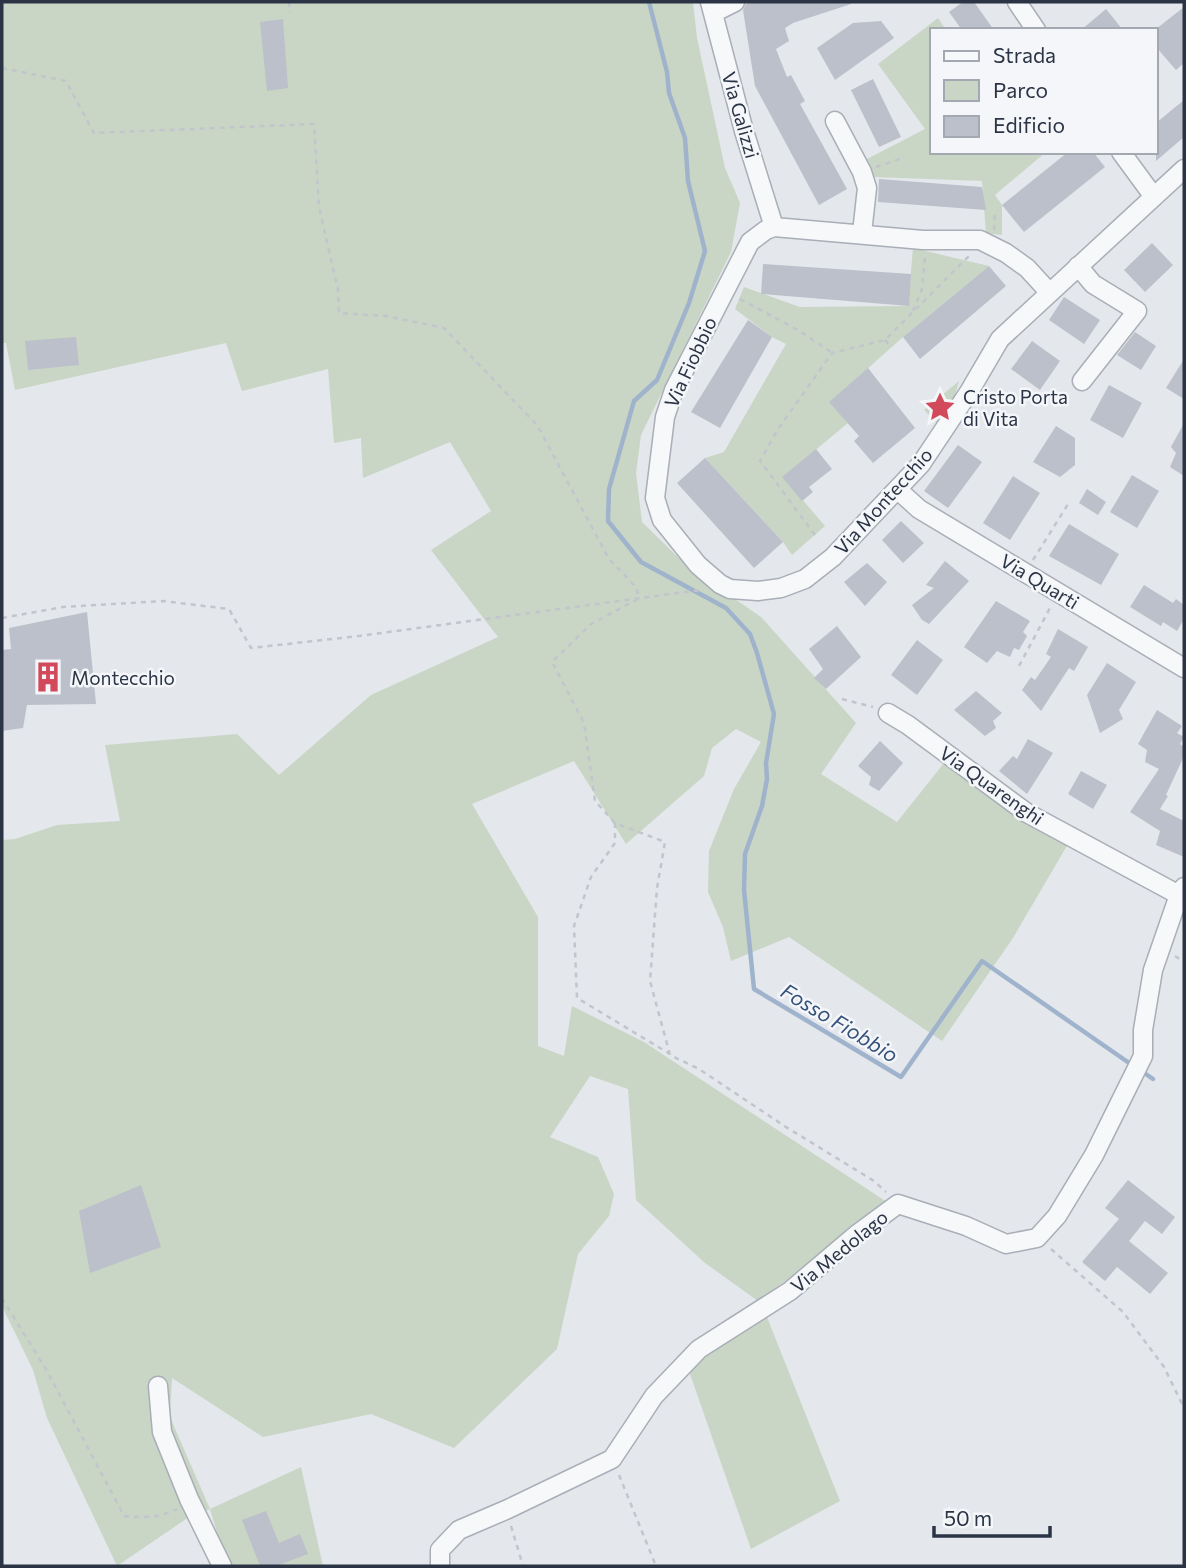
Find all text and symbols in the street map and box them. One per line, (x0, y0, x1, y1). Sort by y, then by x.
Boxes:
legend (930, 28, 1158, 154)
text: Strada (993, 42, 1056, 67)
street label: Via Galizzi (718, 69, 764, 161)
text: Parco (993, 77, 1048, 102)
text: Edificio (993, 112, 1065, 137)
street label: Via Fiobbio (659, 313, 721, 411)
place label: Cristo Porta di Vita (963, 385, 1068, 430)
place icon: Cristo Porta di Vita (923, 390, 957, 424)
street label: Via Montecchio (829, 443, 937, 559)
street label: Via Quarti (996, 549, 1084, 613)
building icon: Montecchio (31, 660, 65, 694)
place label: Montecchio (71, 666, 175, 689)
street label: Via Quarenghi (936, 741, 1048, 829)
water label: Fosso Fiobbio (777, 977, 903, 1067)
street label: Via Medolago (786, 1205, 892, 1297)
scale bar (934, 1494, 1050, 1538)
text: 50 m (944, 1505, 992, 1530)

